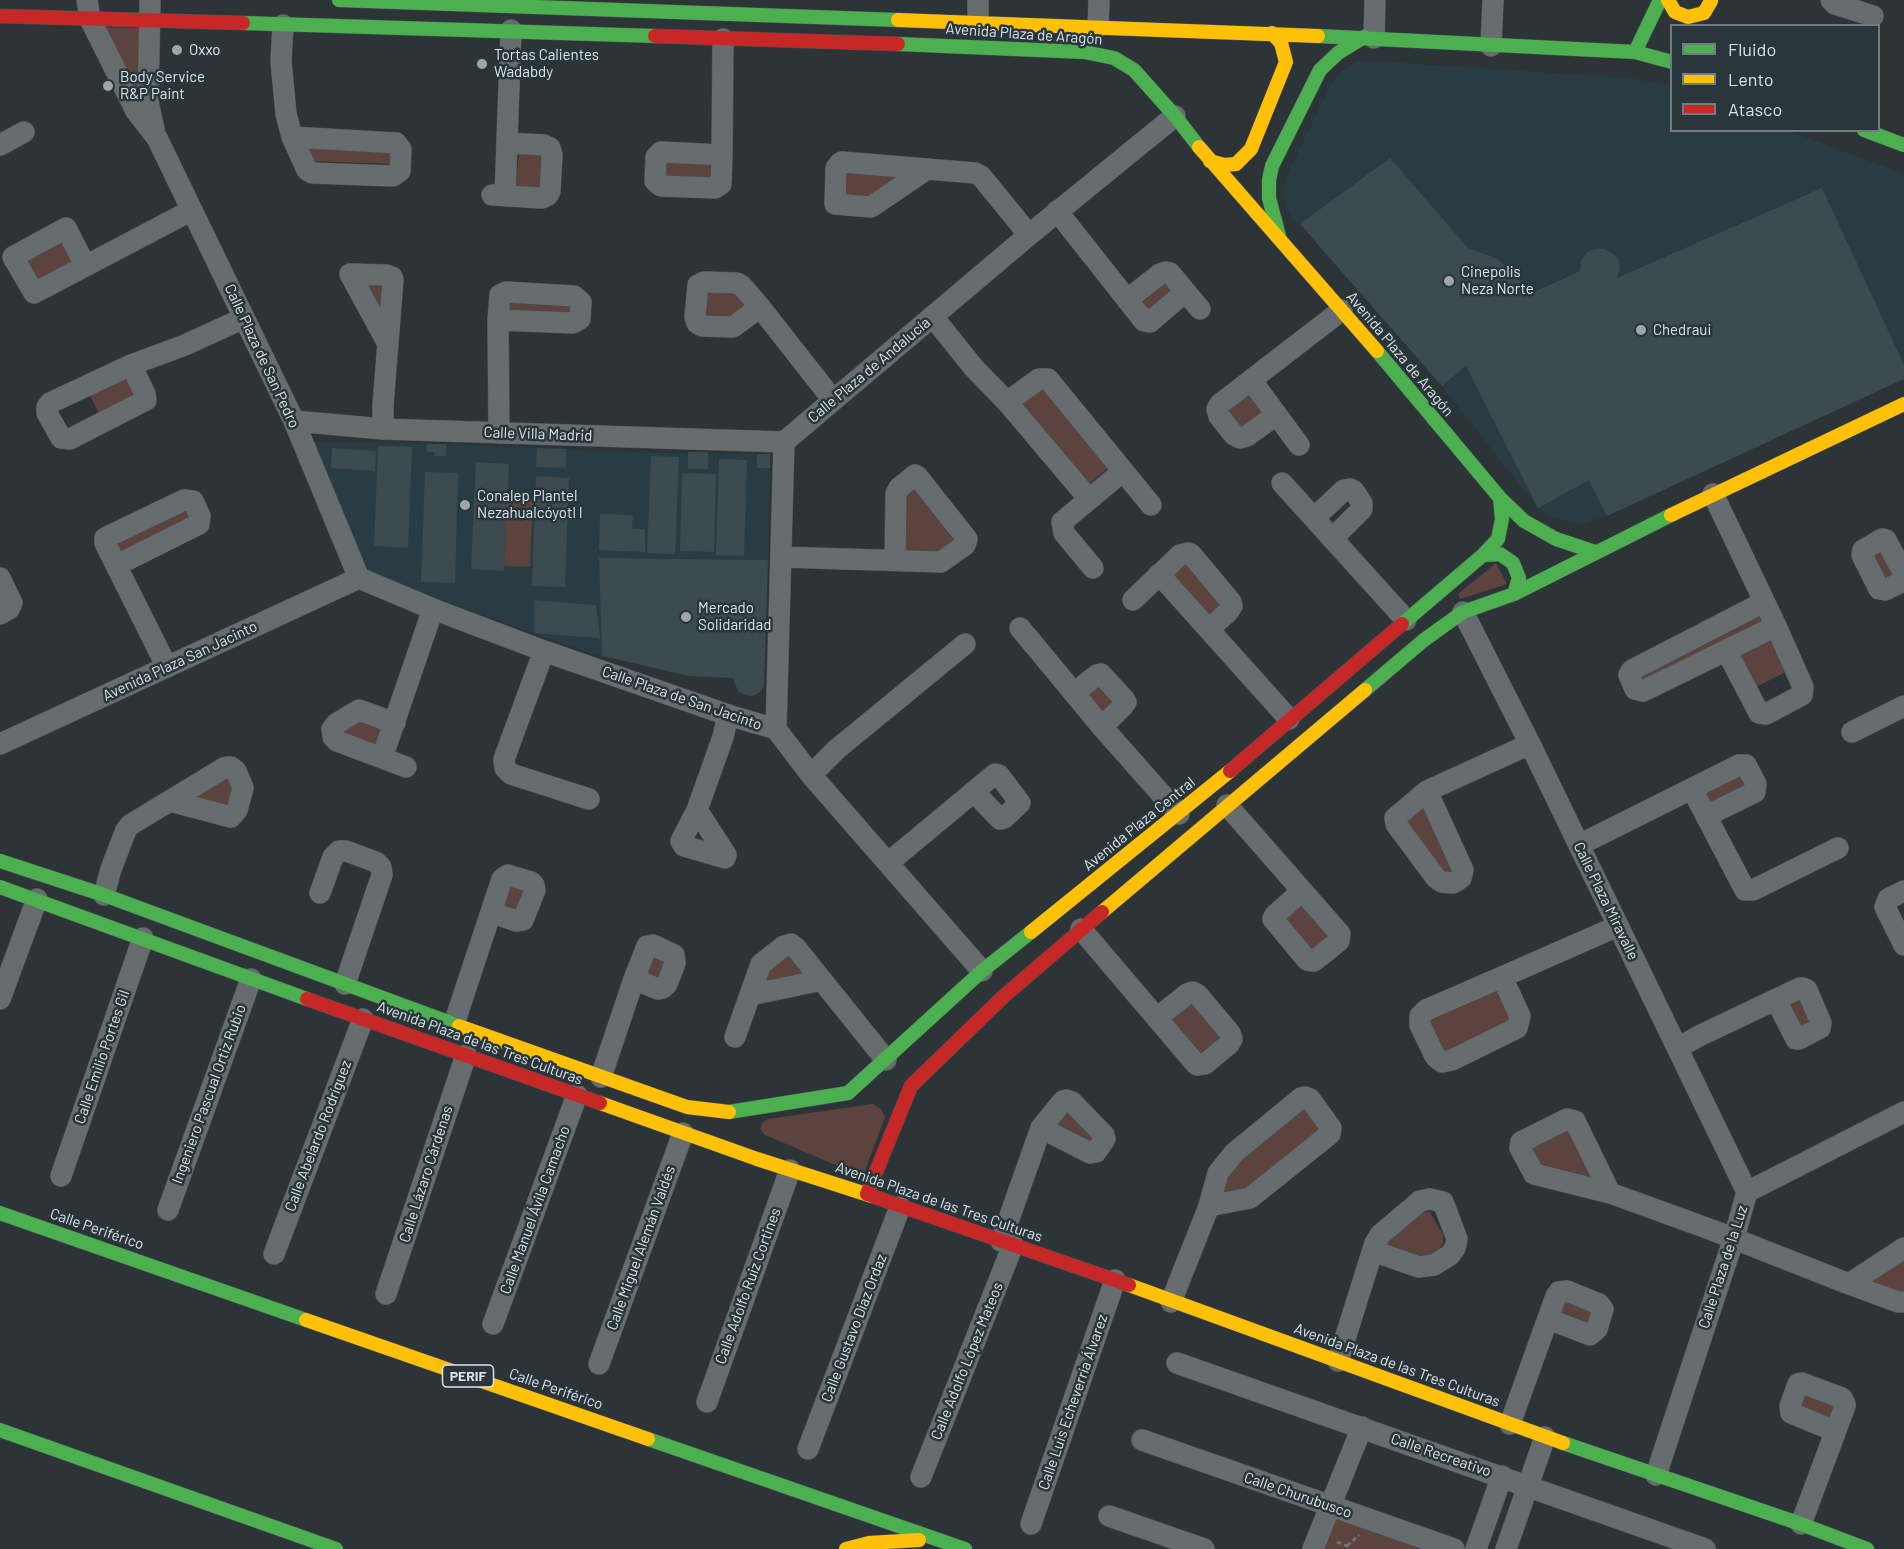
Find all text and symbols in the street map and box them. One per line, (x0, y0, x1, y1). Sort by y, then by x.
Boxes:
street label: Avenida Plaza de Aragón (945, 20, 1103, 48)
legend (1670, 24, 1880, 132)
text: Fluido (1728, 38, 1776, 60)
place label: Oxxo (189, 41, 220, 59)
marker: Oxxo (170, 43, 184, 57)
place label: Tortas Calientes Wadabdy (494, 46, 599, 81)
marker: Tortas Calientes Wadabdy (475, 57, 489, 71)
place label: Body Service R&P Paint (120, 68, 205, 103)
text: Lento (1728, 68, 1774, 90)
marker: Body Service R&P Paint (101, 79, 115, 93)
text: Atasco (1728, 98, 1782, 120)
place label: Cinepolis Neza Norte (1461, 263, 1534, 298)
marker: Cinepolis Neza Norte (1442, 274, 1456, 288)
street label: Calle Plaza de San Pedro (221, 281, 303, 431)
street label: Avenida Plaza de Aragón (1343, 288, 1457, 420)
street label: Calle Plaza de Andalucía (804, 314, 934, 426)
place label: Chedraui (1653, 321, 1711, 339)
marker: Chedraui (1634, 323, 1648, 337)
street label: Calle Villa Madrid (483, 423, 593, 445)
place label: Conalep Plantel Nezahualcóyotl I (477, 487, 583, 522)
marker: Conalep Plantel Nezahualcóyotl I (458, 498, 472, 512)
place label: Mercado Solidaridad (698, 599, 771, 634)
marker: Mercado Solidaridad (679, 610, 693, 624)
street label: Avenida Plaza San Jacinto (100, 617, 260, 705)
street label: Calle Plaza de San Jacinto (600, 662, 764, 734)
street label: Avenida Plaza Central (1079, 773, 1199, 875)
street label: Calle Plaza Miravalle (1570, 839, 1642, 963)
street label: Calle Emilio Portes Gil (71, 988, 133, 1126)
street label: Avenida Plaza de las Tres Culturas (375, 997, 585, 1089)
street label: Ingeniero Pascual Ortiz Rubio (168, 1002, 250, 1186)
street label: Calle Abelardo Rodríguez (281, 1058, 355, 1214)
street label: Calle Lázaro Cárdenas (395, 1103, 457, 1245)
street label: Calle Manuel Ávila Camacho (496, 1123, 574, 1297)
street label: Avenida Plaza de las Tres Culturas (833, 1158, 1045, 1246)
street label: Calle Miguel Alemán Valdés (603, 1163, 679, 1333)
street label: Calle Plaza de la Luz (1695, 1203, 1751, 1331)
street label: Calle Periférico (48, 1204, 146, 1254)
street label: Calle Adolfo Ruiz Cortines (711, 1205, 785, 1367)
street label: Calle Gustavo Díaz Ordaz (817, 1251, 891, 1405)
street label: Calle Adolfo López Mateos (927, 1280, 1007, 1442)
street label: Calle Luis Echeverría Álvarez (1034, 1312, 1112, 1492)
street label: Avenida Plaza de las Tres Culturas (1292, 1319, 1502, 1411)
street label: Calle Periférico (507, 1364, 605, 1414)
road number: PERIF (442, 1365, 494, 1387)
street label: Calle Recreativo (1389, 1429, 1493, 1481)
street label: Calle Churubusco (1242, 1468, 1354, 1522)

